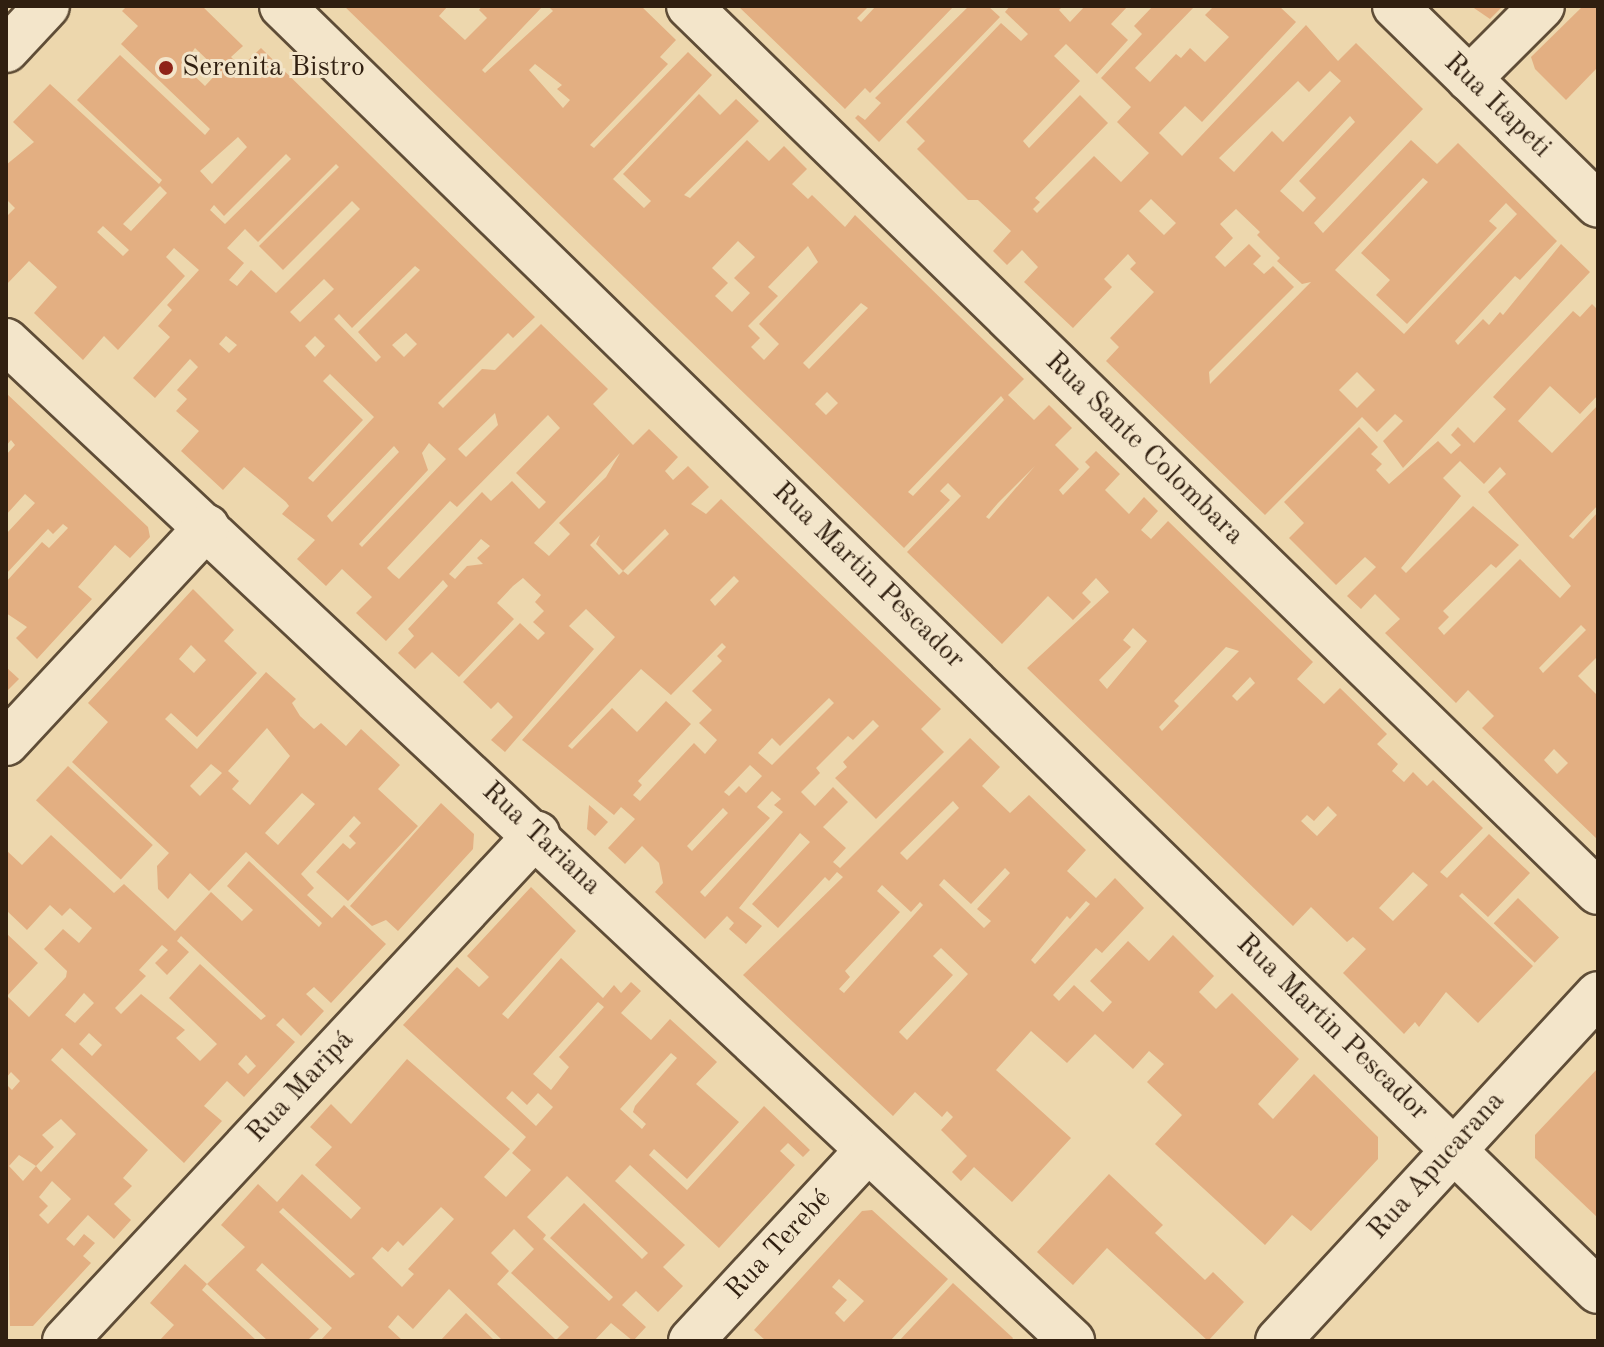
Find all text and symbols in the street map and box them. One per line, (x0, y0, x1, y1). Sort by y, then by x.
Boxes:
street label: Rua Itapeti (1436, 47, 1558, 165)
place label: Serenita Bistro (182, 51, 365, 85)
marker: Serenita Bistro (157, 59, 175, 77)
street label: Rua Sante Colombara (1038, 345, 1250, 553)
street label: Rua Martin Pescador (765, 476, 971, 676)
street label: Rua Tariana (474, 775, 608, 903)
street label: Rua Martin Pescador (1229, 928, 1435, 1128)
street label: Rua Maripá (241, 1024, 361, 1150)
street label: Rua Apucarana (1362, 1085, 1512, 1247)
street label: Rua Terebé (719, 1183, 839, 1307)

